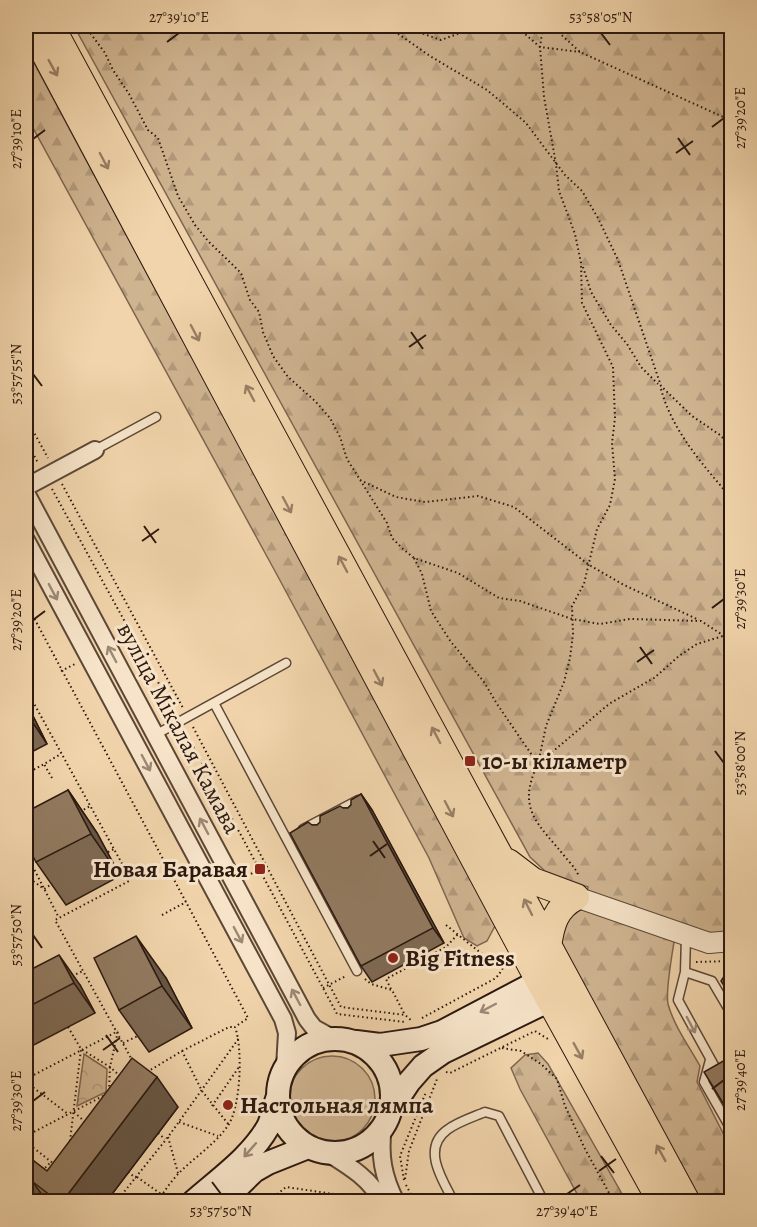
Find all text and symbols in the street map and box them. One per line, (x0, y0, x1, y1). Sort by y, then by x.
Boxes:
text: 27°39'10"E (149, 7, 209, 27)
text: 53°58'05"N (569, 7, 633, 27)
one-way arrow (48, 58, 59, 76)
text: 27°39'20"E (730, 87, 750, 149)
text: 27°39'10"E (6, 109, 26, 169)
one-way arrow (98, 152, 110, 170)
one-way arrow (190, 324, 201, 342)
text: 53°57'55"N (6, 343, 26, 404)
one-way arrow (244, 384, 255, 402)
one-way arrow (282, 496, 293, 514)
one-way arrow (337, 556, 349, 573)
text: 27°39'30"E (730, 568, 750, 630)
one-way arrow (48, 582, 59, 600)
text: 27°39'20"E (6, 589, 26, 651)
street label: вуліца Мікалая Камава (110, 617, 248, 839)
one-way arrow (105, 645, 117, 663)
one-way arrow (373, 668, 385, 686)
one-way arrow (430, 727, 441, 745)
text: 53°58'00"N (730, 730, 750, 795)
place label: 10-ы кіламетр (482, 745, 627, 777)
one-way arrow (141, 754, 152, 772)
marker: 10-ы кіламетр (463, 754, 477, 768)
one-way arrow (444, 800, 455, 818)
one-way arrow (198, 817, 209, 835)
place label: Новая Баравая (93, 853, 248, 885)
marker: Новая Баравая (253, 862, 267, 876)
one-way arrow (521, 899, 533, 917)
text: 53°57'50"N (6, 904, 26, 966)
one-way arrow (232, 926, 244, 943)
place label: Big Fitness (405, 942, 515, 974)
marker: Big Fitness (386, 951, 400, 965)
one-way arrow (290, 989, 301, 1007)
one-way arrow (479, 1003, 497, 1014)
one-way arrow (685, 1016, 697, 1033)
one-way arrow (572, 1042, 584, 1059)
text: 27°39'40"E (730, 1049, 750, 1111)
text: 27°39'30"E (6, 1070, 26, 1132)
place label: Настольная лямпа (240, 1089, 434, 1121)
marker: Настольная лямпа (221, 1098, 235, 1112)
one-way arrow (243, 1142, 257, 1157)
one-way arrow (655, 1144, 666, 1162)
text: 53°57'50"N (190, 1201, 252, 1221)
text: 27°39'40"E (536, 1201, 598, 1221)

